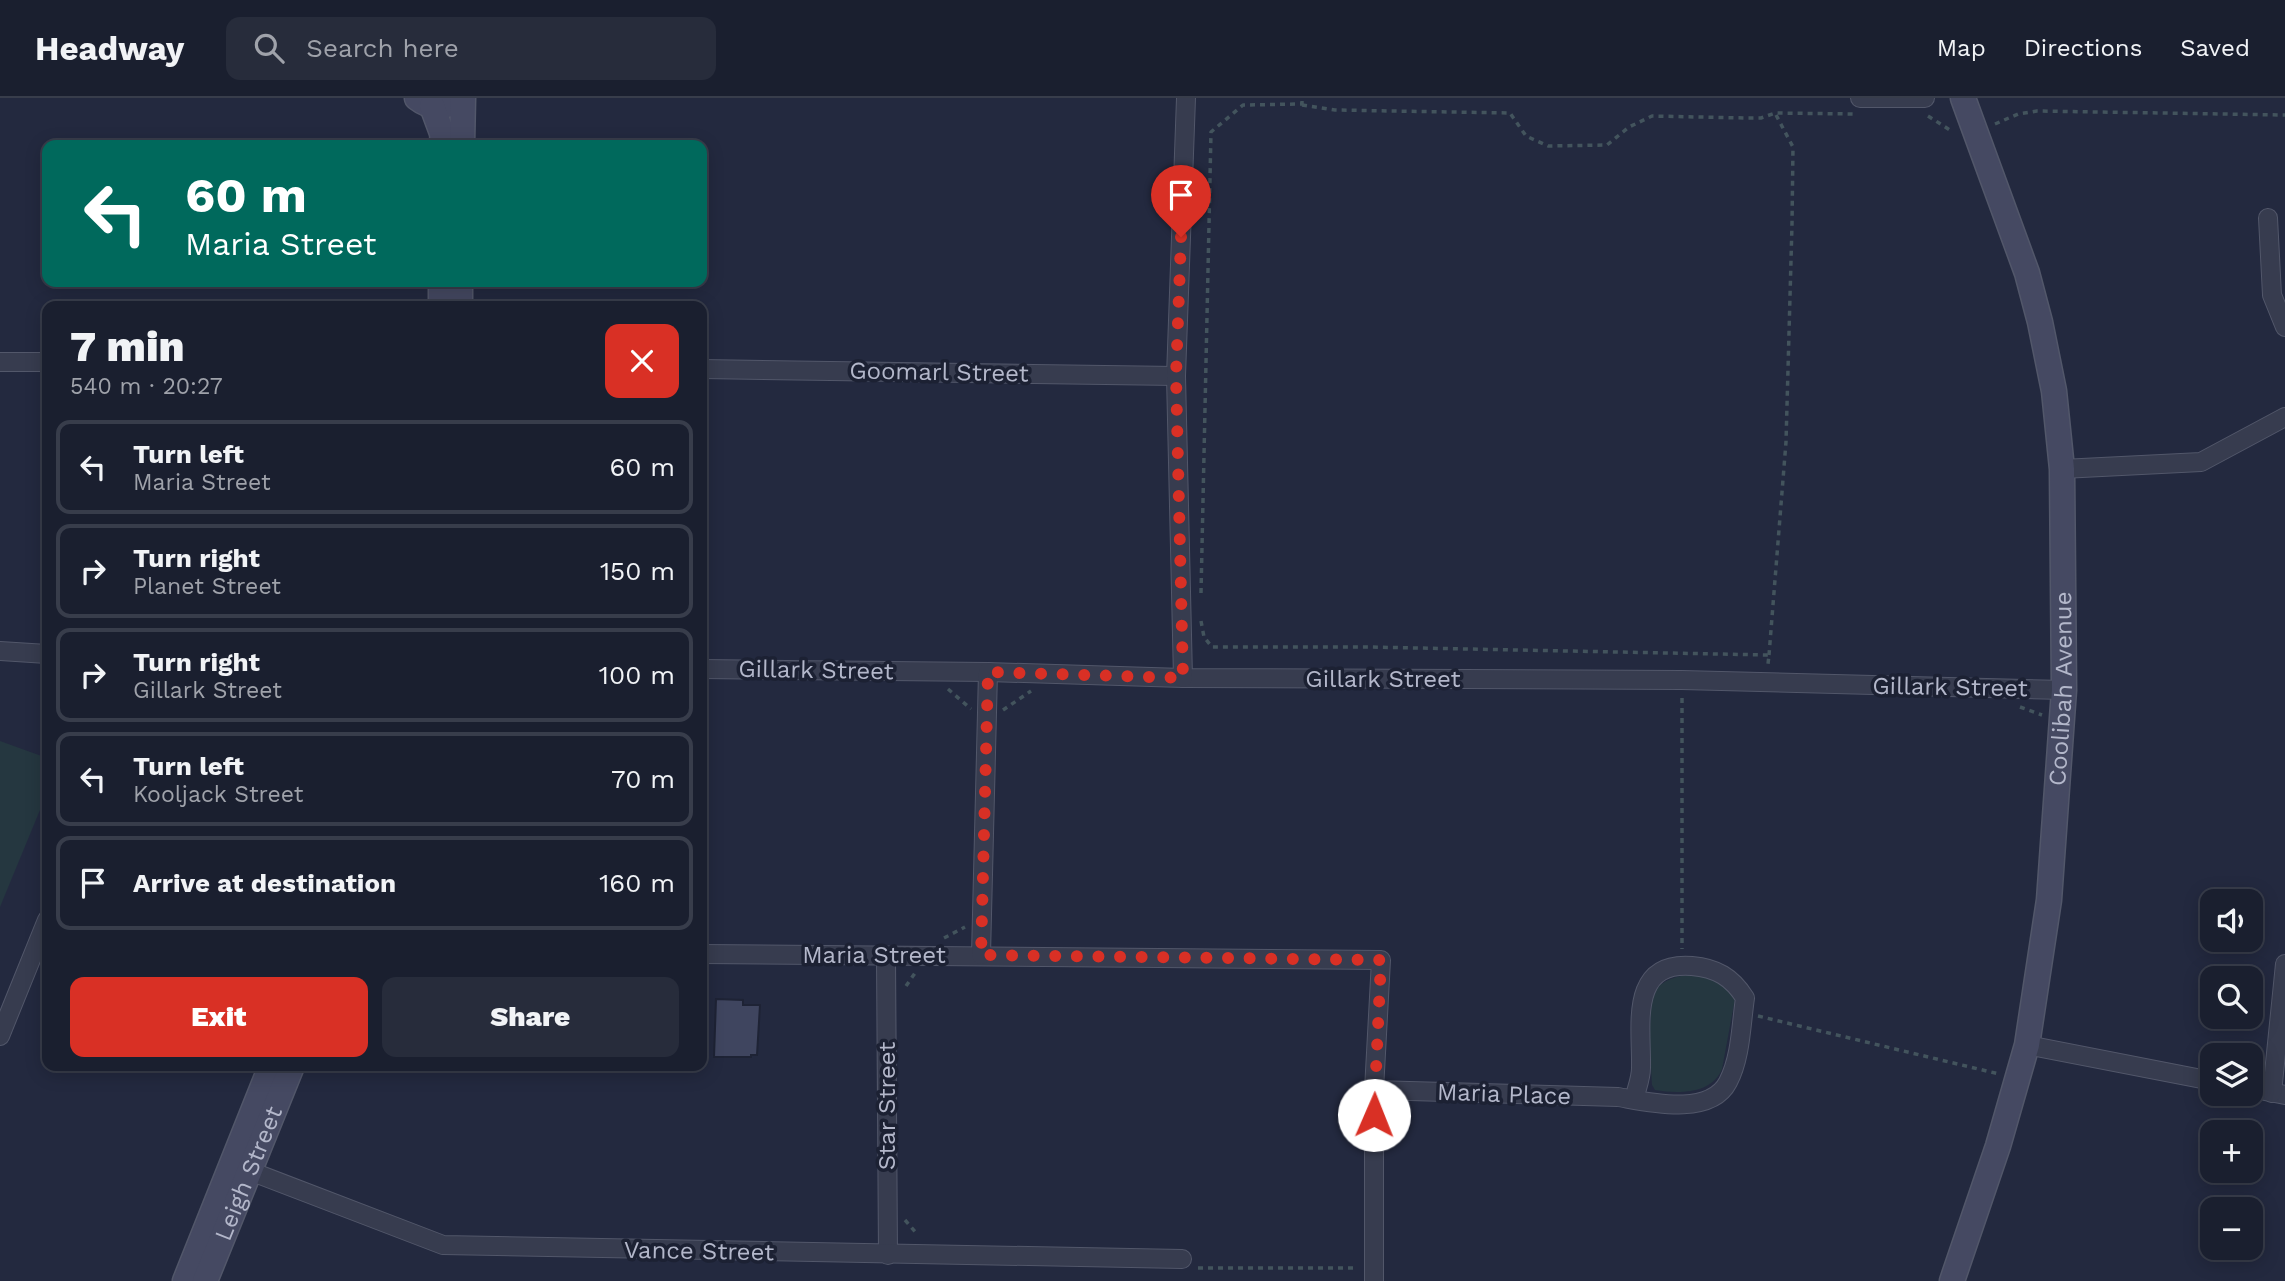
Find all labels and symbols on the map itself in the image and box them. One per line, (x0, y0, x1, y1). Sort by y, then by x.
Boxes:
pin (1151, 165, 1211, 237)
street label: Goomarl Street (849, 356, 1029, 388)
street label: Coolibah Avenue (2043, 591, 2078, 787)
street label: Gillark Street (738, 655, 894, 685)
street label: Gillark Street (1305, 665, 1461, 693)
street label: Gillark Street (1872, 672, 2028, 702)
street label: Maria Street (802, 941, 946, 969)
street label: Star Street (873, 1042, 901, 1170)
position arrow (1337, 1078, 1411, 1152)
street label: Maria Place (1436, 1078, 1572, 1110)
street label: Leigh Street (209, 1102, 288, 1245)
street label: Vance Street (624, 1236, 774, 1266)

